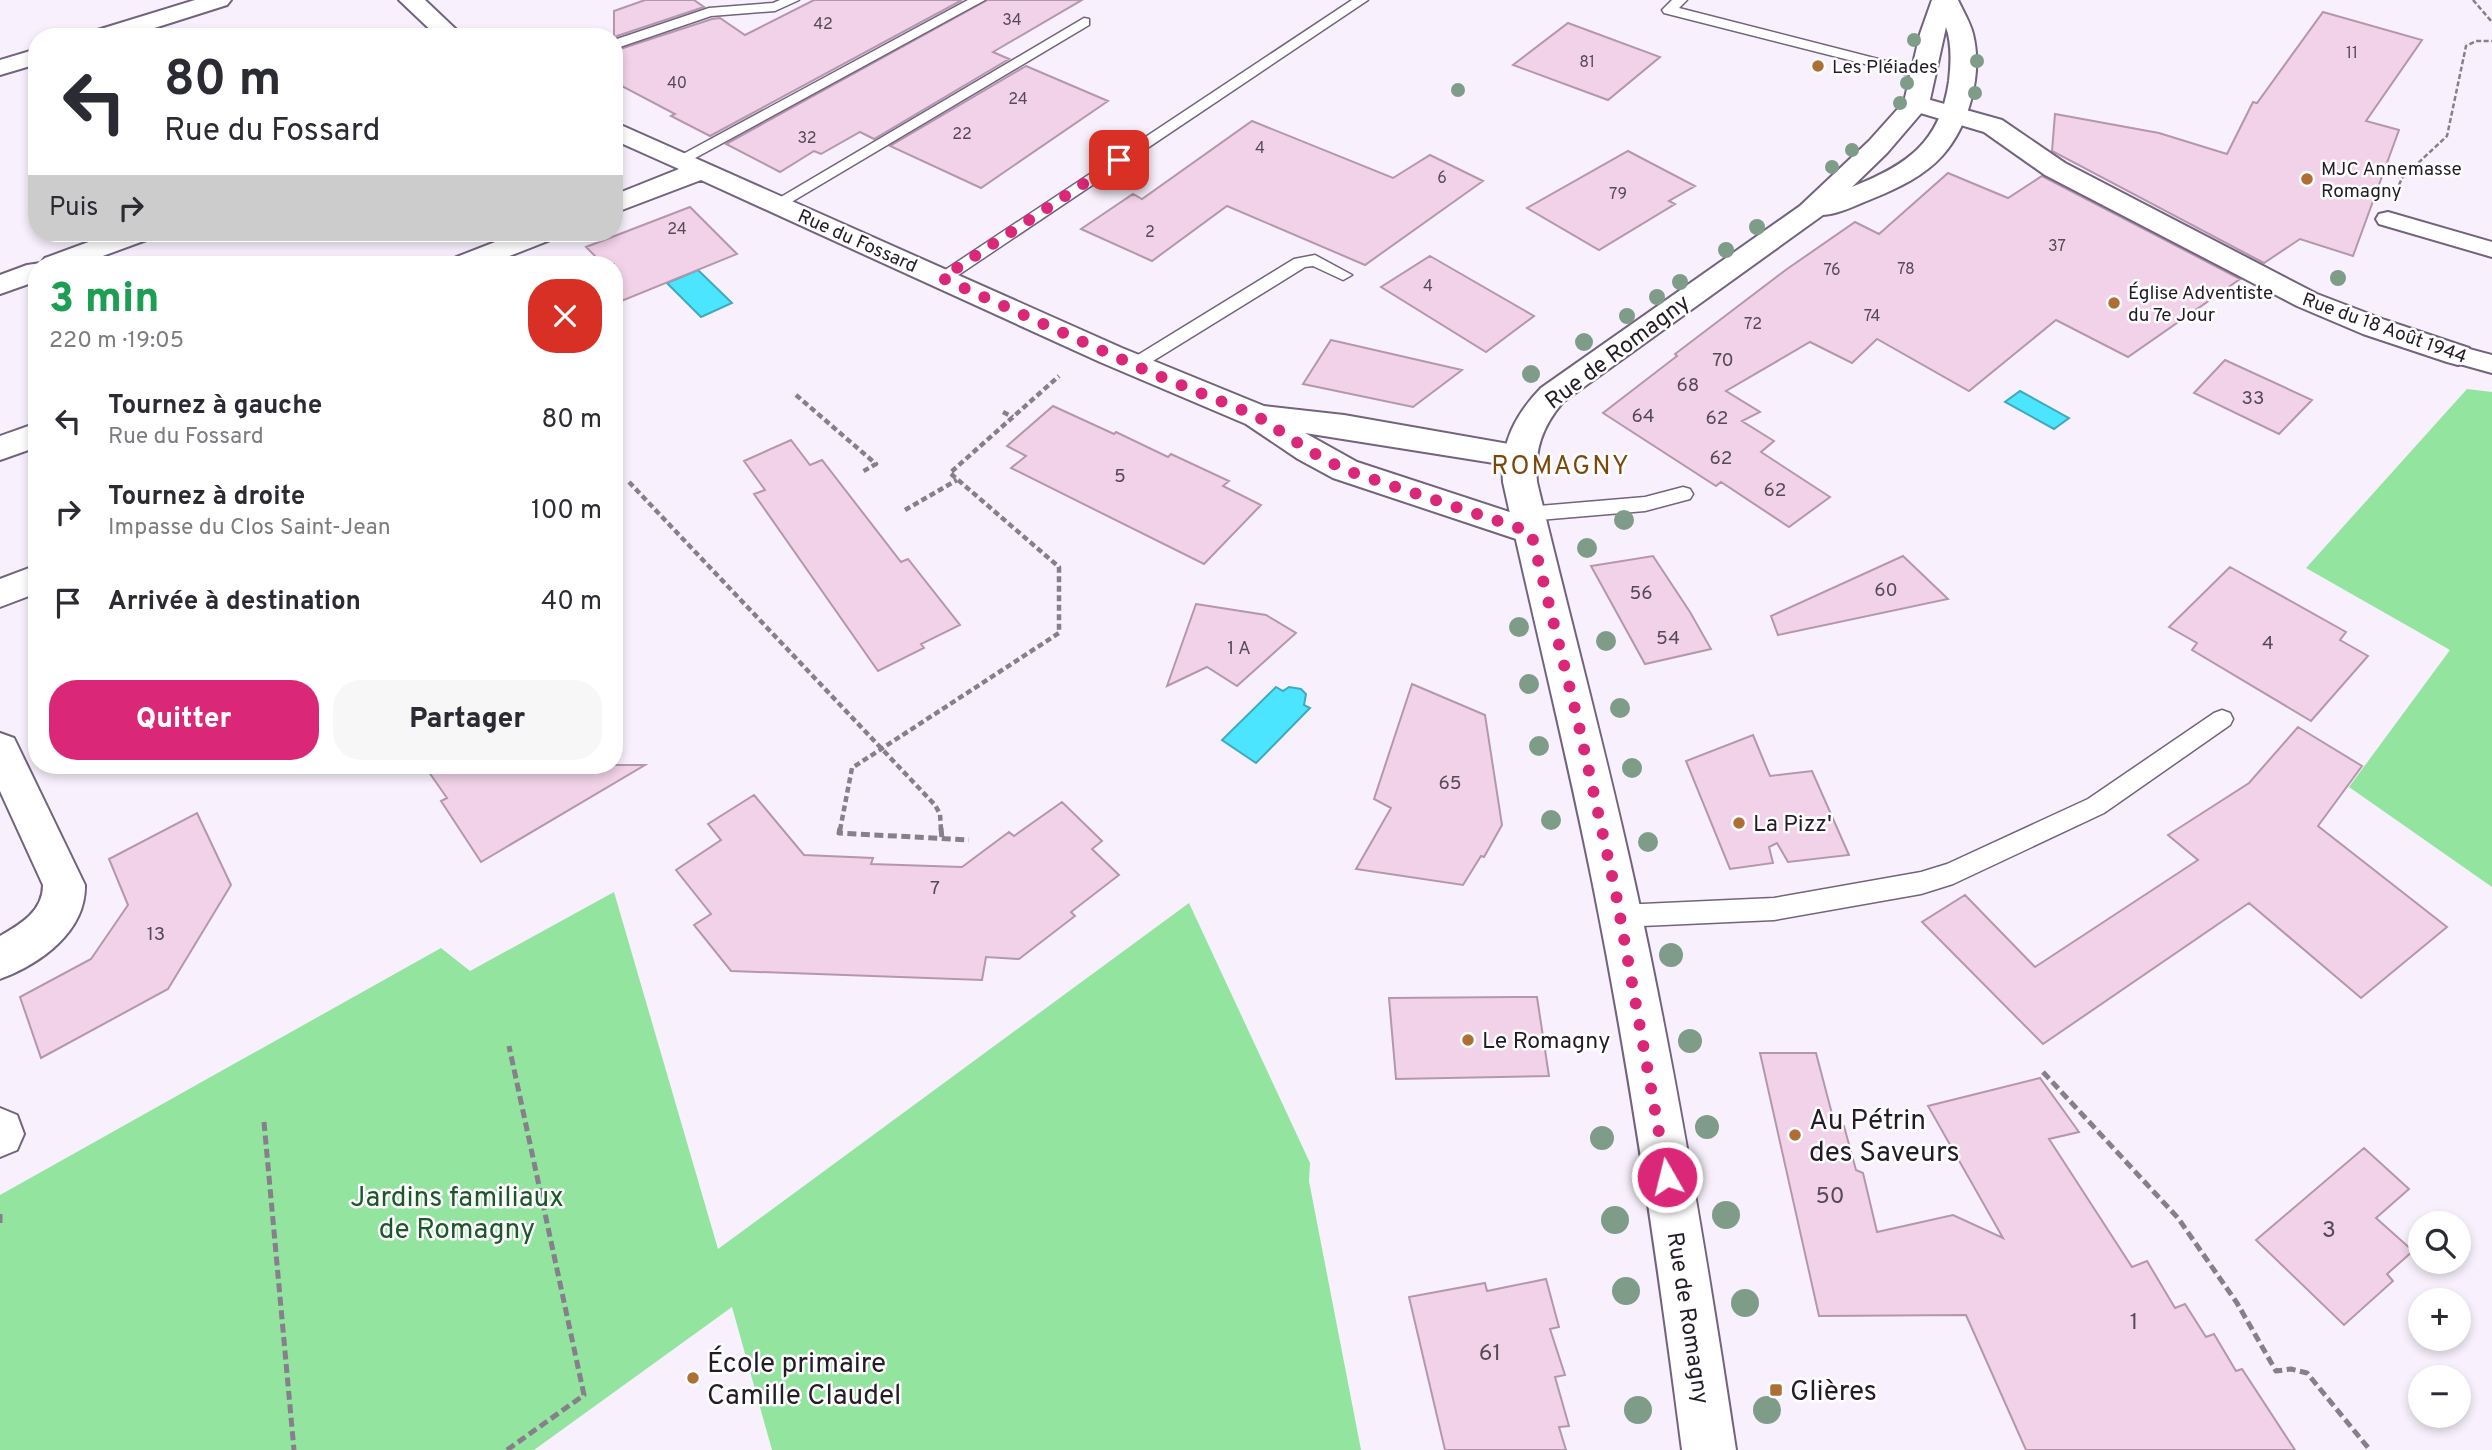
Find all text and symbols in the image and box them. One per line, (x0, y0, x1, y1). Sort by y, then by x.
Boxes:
house number: 34 (1002, 11, 1022, 31)
house number: 42 (813, 15, 833, 35)
house number: 11 (2346, 44, 2358, 64)
text: 80 m (164, 51, 281, 113)
house number: 81 (1579, 53, 1595, 73)
icon: left (49, 56, 140, 147)
place label: Les Pléiades (1832, 56, 1938, 80)
marker: Les Pléiades (1810, 58, 1826, 74)
house number: 40 (667, 74, 687, 94)
house number: 24 (1008, 90, 1028, 110)
text: Rue du Fossard (164, 112, 380, 152)
house number: 22 (952, 125, 972, 145)
house number: 32 (797, 129, 817, 149)
pin (1089, 130, 1149, 190)
house number: 4 (1255, 139, 1265, 159)
icon: arrive (1100, 141, 1138, 179)
place label: MJC Annemasse Romagny (2321, 158, 2462, 204)
house number: 6 (1437, 169, 1447, 189)
marker: MJC Annemasse Romagny (2299, 171, 2315, 187)
house number: 79 (1609, 185, 1627, 205)
icon: right (112, 189, 150, 227)
text: Puis (49, 192, 98, 225)
street label: Rue du Fossard (794, 205, 921, 279)
house number: 24 (667, 220, 687, 240)
house number: 2 (1145, 223, 1155, 243)
house number: 37 (2048, 237, 2066, 257)
house number: 78 (1897, 260, 1915, 280)
house number: 76 (1823, 261, 1841, 281)
text: 3 min (49, 274, 160, 327)
house number: 4 (1423, 277, 1433, 297)
button: close (528, 279, 602, 353)
place label: Église Adventiste du 7e Jour (2128, 281, 2273, 328)
street label: Rue du 18 Août 1944 (2299, 288, 2470, 370)
street label: Rue de Romagny (1540, 289, 1697, 417)
marker: Église Adventiste du 7e Jour (2106, 295, 2122, 311)
house number: 74 (1864, 307, 1880, 327)
house number: 72 (1744, 315, 1762, 335)
text: 220 m · 19:05 (49, 327, 184, 356)
house number: 70 (1712, 349, 1734, 373)
house number: 68 (1677, 374, 1699, 398)
house number: 33 (2242, 387, 2264, 411)
text: Tournez à gauche (108, 390, 322, 423)
icon: left (49, 402, 87, 440)
text: 80 m (542, 404, 602, 437)
house number: 64 (1631, 405, 1655, 429)
house number: 62 (1706, 407, 1728, 431)
text: Rue du Fossard (108, 423, 264, 452)
house number: 62 (1710, 447, 1732, 471)
district label: ROMAGNY (1491, 451, 1631, 484)
house number: 5 (1114, 465, 1126, 489)
house number: 62 (1764, 479, 1786, 503)
text: Tournez à droite (108, 481, 305, 514)
icon: right (49, 493, 87, 531)
text: 100 m (531, 495, 602, 528)
text: Impasse du Clos Saint-Jean (108, 514, 391, 543)
house number: 60 (1874, 579, 1898, 603)
house number: 56 (1629, 582, 1653, 606)
icon: arrive (49, 584, 87, 622)
text: Arrivée à destination (108, 586, 361, 619)
text: 40 m (541, 586, 602, 619)
house number: 54 (1656, 627, 1680, 651)
house number: 4 (2262, 632, 2274, 656)
house number: 1 A (1227, 637, 1251, 661)
button: Quitter (49, 680, 319, 760)
button: Partager (333, 680, 602, 760)
house number: 65 (1438, 772, 1462, 796)
place label: La Pizz' (1753, 811, 1832, 840)
marker: La Pizz' (1731, 815, 1747, 831)
house number: 7 (930, 877, 940, 901)
house number: 13 (147, 923, 165, 947)
place label: Le Romagny (1482, 1028, 1610, 1057)
marker: Le Romagny (1460, 1032, 1476, 1048)
place label: Au Pétrin des Saveurs (1809, 1104, 1960, 1172)
marker: Au Pétrin des Saveurs (1787, 1127, 1803, 1143)
position arrow (1630, 1140, 1704, 1214)
park label: Jardins familiaux de Romagny (350, 1181, 564, 1249)
house number: 50 (1815, 1183, 1845, 1212)
map controls (2408, 1211, 2471, 1428)
button: search (2408, 1211, 2471, 1274)
house number: 3 (2322, 1217, 2336, 1246)
street label: Rue de Romagny (1659, 1230, 1714, 1407)
button: + (2408, 1288, 2471, 1351)
house number: 1 (2130, 1309, 2138, 1338)
house number: 61 (1479, 1340, 1501, 1369)
place label: École primaire Camille Claudel (707, 1345, 901, 1415)
button: − (2408, 1365, 2471, 1428)
marker: École primaire Camille Claudel (685, 1370, 701, 1386)
place label: Glières (1790, 1375, 1877, 1411)
marker: Glières (1768, 1382, 1784, 1398)

